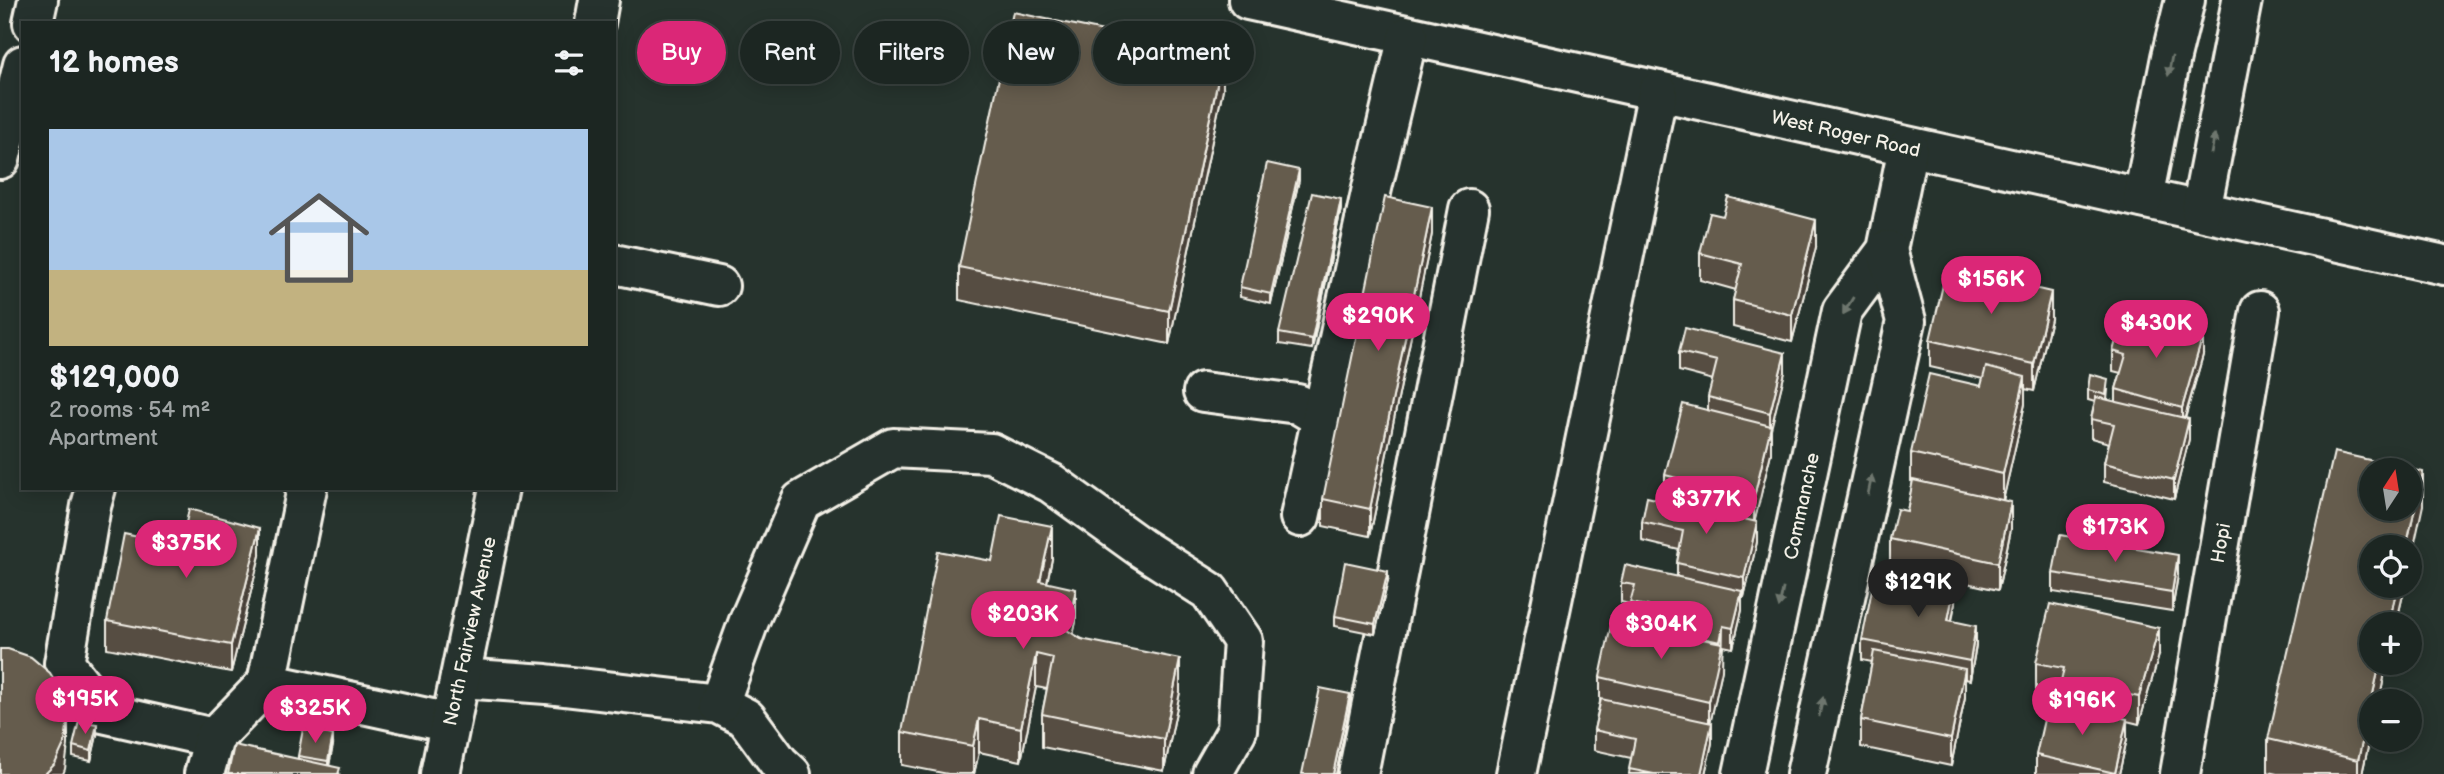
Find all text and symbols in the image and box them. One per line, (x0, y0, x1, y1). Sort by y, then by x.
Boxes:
chip: Buy (637, 21, 726, 84)
chip: Rent (740, 21, 840, 84)
chip: Filters (854, 21, 969, 84)
chip: New (983, 21, 1079, 84)
chip: Apartment (1093, 21, 1254, 84)
icon: filters (550, 44, 588, 82)
text: 12 homes (49, 45, 179, 81)
one-way arrow (2164, 55, 2175, 77)
street label: West Roger Road (1769, 106, 1922, 163)
one-way arrow (2208, 133, 2219, 155)
icon: home (256, 175, 382, 301)
pin: $156K (1942, 256, 2040, 316)
text: $156K (1957, 265, 2025, 293)
pin: $290K (1329, 294, 1427, 353)
one-way arrow (1841, 296, 1854, 315)
pin: $430K (2107, 300, 2205, 360)
text: $290K (1342, 302, 1414, 330)
text: $430K (2120, 309, 2192, 337)
text: $129,000 (49, 360, 180, 396)
text: 2 rooms · 54 m² (49, 396, 211, 424)
text: Apartment (49, 424, 158, 452)
street label: Commanche (1780, 451, 1825, 562)
north arrow (2359, 458, 2422, 522)
map controls (2359, 458, 2422, 752)
one-way arrow (1865, 474, 1876, 496)
pin: $377K (1657, 476, 1755, 536)
text: $377K (1671, 485, 1741, 513)
pin: $173K (2066, 504, 2164, 564)
text: $173K (2082, 513, 2148, 541)
pin: $375K (137, 520, 235, 580)
street label: Hopi (2207, 521, 2236, 565)
text: $375K (151, 529, 221, 557)
street label: North Fairview Avenue (439, 535, 502, 728)
button: locate (2359, 535, 2422, 598)
pin: $129K (1869, 560, 1967, 619)
text: $129K (1884, 568, 1952, 596)
one-way arrow (1776, 587, 1787, 609)
pin: $203K (974, 592, 1072, 651)
text: $203K (987, 600, 1059, 628)
pin: $304K (1612, 602, 1710, 661)
text: $304K (1625, 610, 1697, 638)
button: + (2359, 612, 2422, 675)
pin: $195K (36, 676, 134, 736)
pin: $196K (2033, 678, 2131, 737)
text: $195K (51, 685, 119, 713)
pin: $325K (266, 686, 364, 745)
text: $196K (2048, 686, 2116, 714)
button: − (2359, 689, 2422, 752)
text: $325K (279, 694, 351, 722)
one-way arrow (1816, 696, 1827, 718)

